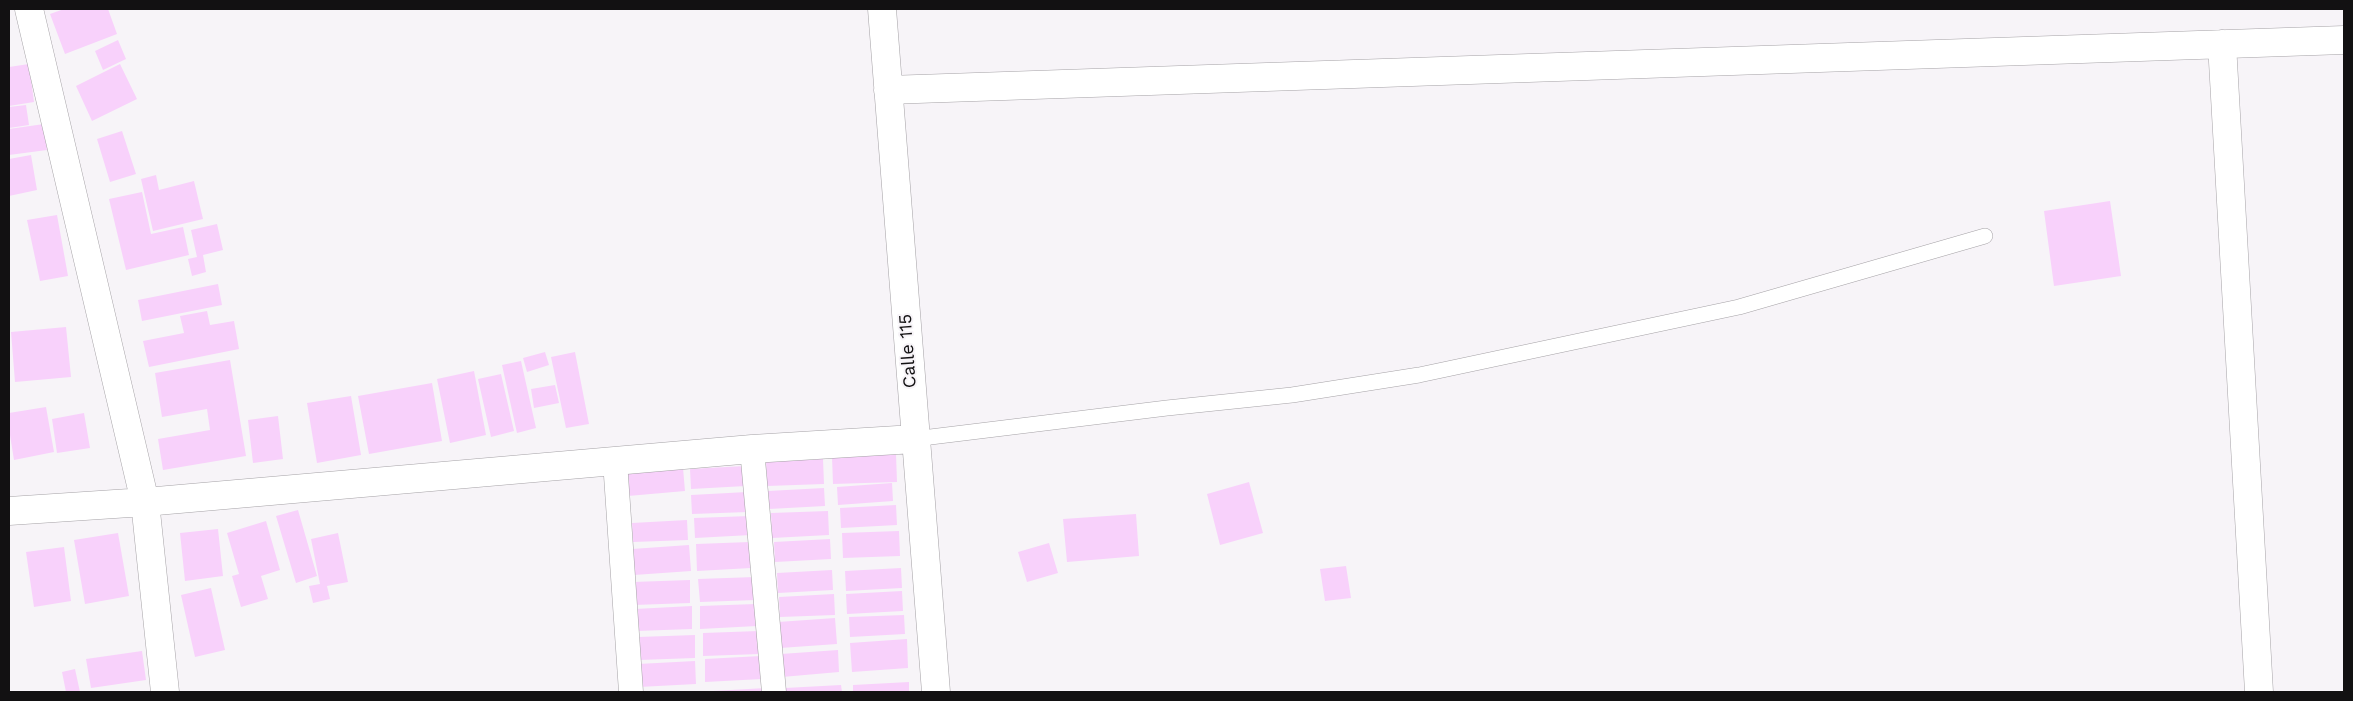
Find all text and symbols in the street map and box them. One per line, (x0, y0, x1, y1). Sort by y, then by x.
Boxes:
street label: Calle 115 (895, 313, 921, 389)

